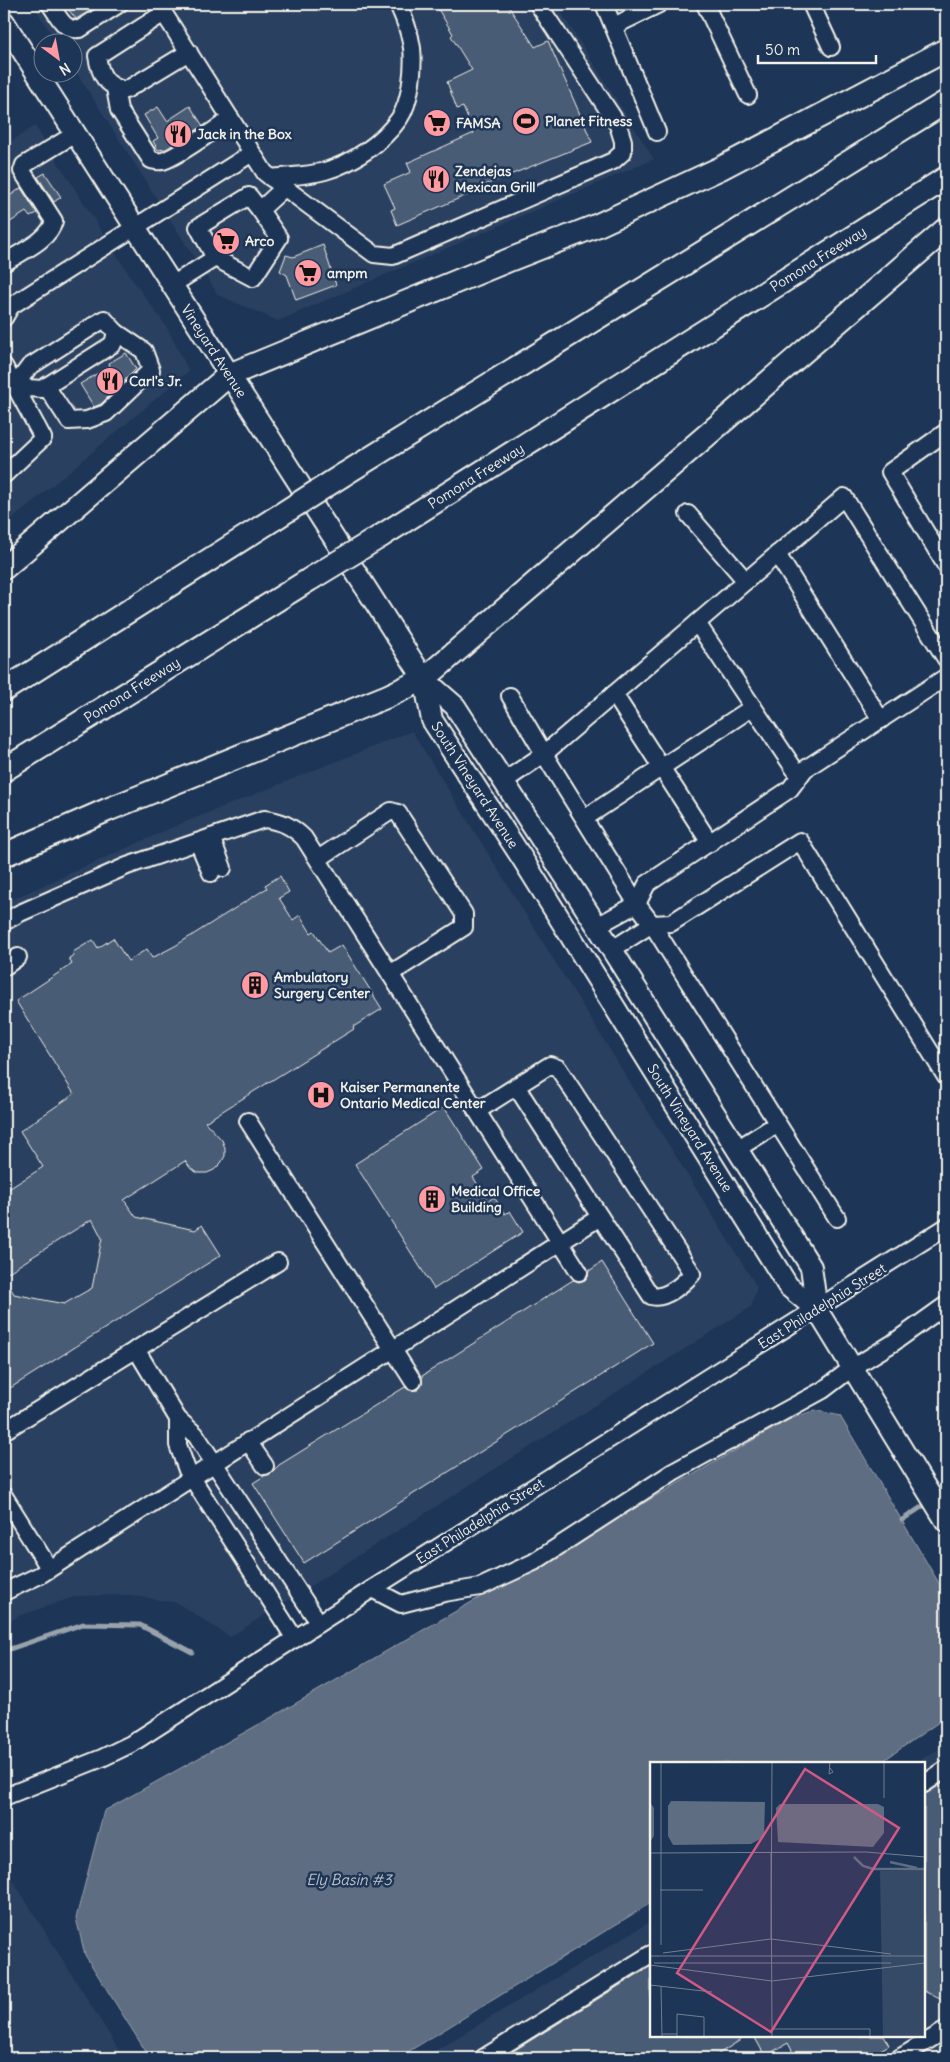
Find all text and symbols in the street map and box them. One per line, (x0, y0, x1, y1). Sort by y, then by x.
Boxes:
north arrow (32, 32, 82, 82)
scale bar (758, 32, 875, 64)
text: 50 m (765, 40, 800, 59)
text: N (56, 59, 74, 79)
sports icon: Planet Fitness (511, 106, 541, 136)
supermarket icon: FAMSA (422, 108, 452, 138)
place label: Planet Fitness (545, 112, 633, 130)
place label: FAMSA (456, 114, 500, 132)
restaurant icon: Jack in the Box (163, 119, 193, 149)
place label: Jack in the Box (197, 125, 292, 143)
place label: Zendejas Mexican Grill (455, 162, 536, 196)
restaurant icon: Zendejas Mexican Grill (421, 164, 451, 194)
street label: Pomona Freeway (767, 222, 869, 296)
supermarket icon: Arco (211, 226, 241, 256)
place label: Arco (245, 232, 275, 250)
supermarket icon: ampm (293, 258, 323, 288)
place label: ampm (327, 264, 368, 282)
street label: Vineyard Avenue (177, 301, 251, 401)
restaurant icon: Carl's Jr. (95, 366, 125, 396)
place label: Carl's Jr. (129, 372, 182, 390)
street label: Pomona Freeway (425, 439, 527, 513)
street label: Pomona Freeway (81, 653, 183, 727)
street label: South Vineyard Avenue (427, 718, 523, 852)
place label: Ambulatory Surgery Center (274, 968, 370, 1002)
building icon: Ambulatory Surgery Center (240, 970, 270, 1000)
street label: South Vineyard Avenue (643, 1061, 737, 1195)
place label: Kaiser Permanente Ontario Medical Center (340, 1078, 486, 1112)
hospital icon: Kaiser Permanente Ontario Medical Center (306, 1080, 336, 1110)
place label: Medical Office Building (451, 1182, 541, 1216)
building icon: Medical Office Building (417, 1184, 447, 1214)
street label: East Philadelphia Street (755, 1259, 890, 1353)
street label: East Philadelphia Street (413, 1474, 548, 1568)
inset map (650, 1762, 925, 2037)
water label: Ely Basin #3 (306, 1870, 393, 1889)

